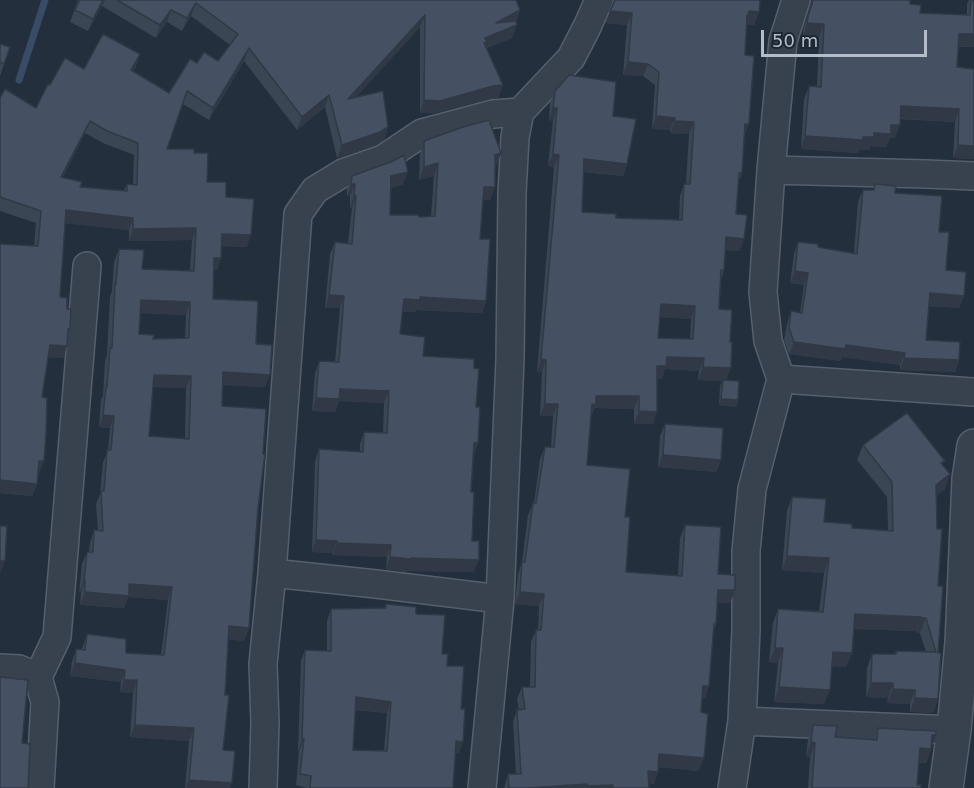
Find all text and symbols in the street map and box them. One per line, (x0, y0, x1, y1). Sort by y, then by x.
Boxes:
scale bar (764, 18, 930, 56)
text: 50 m (772, 30, 818, 51)

